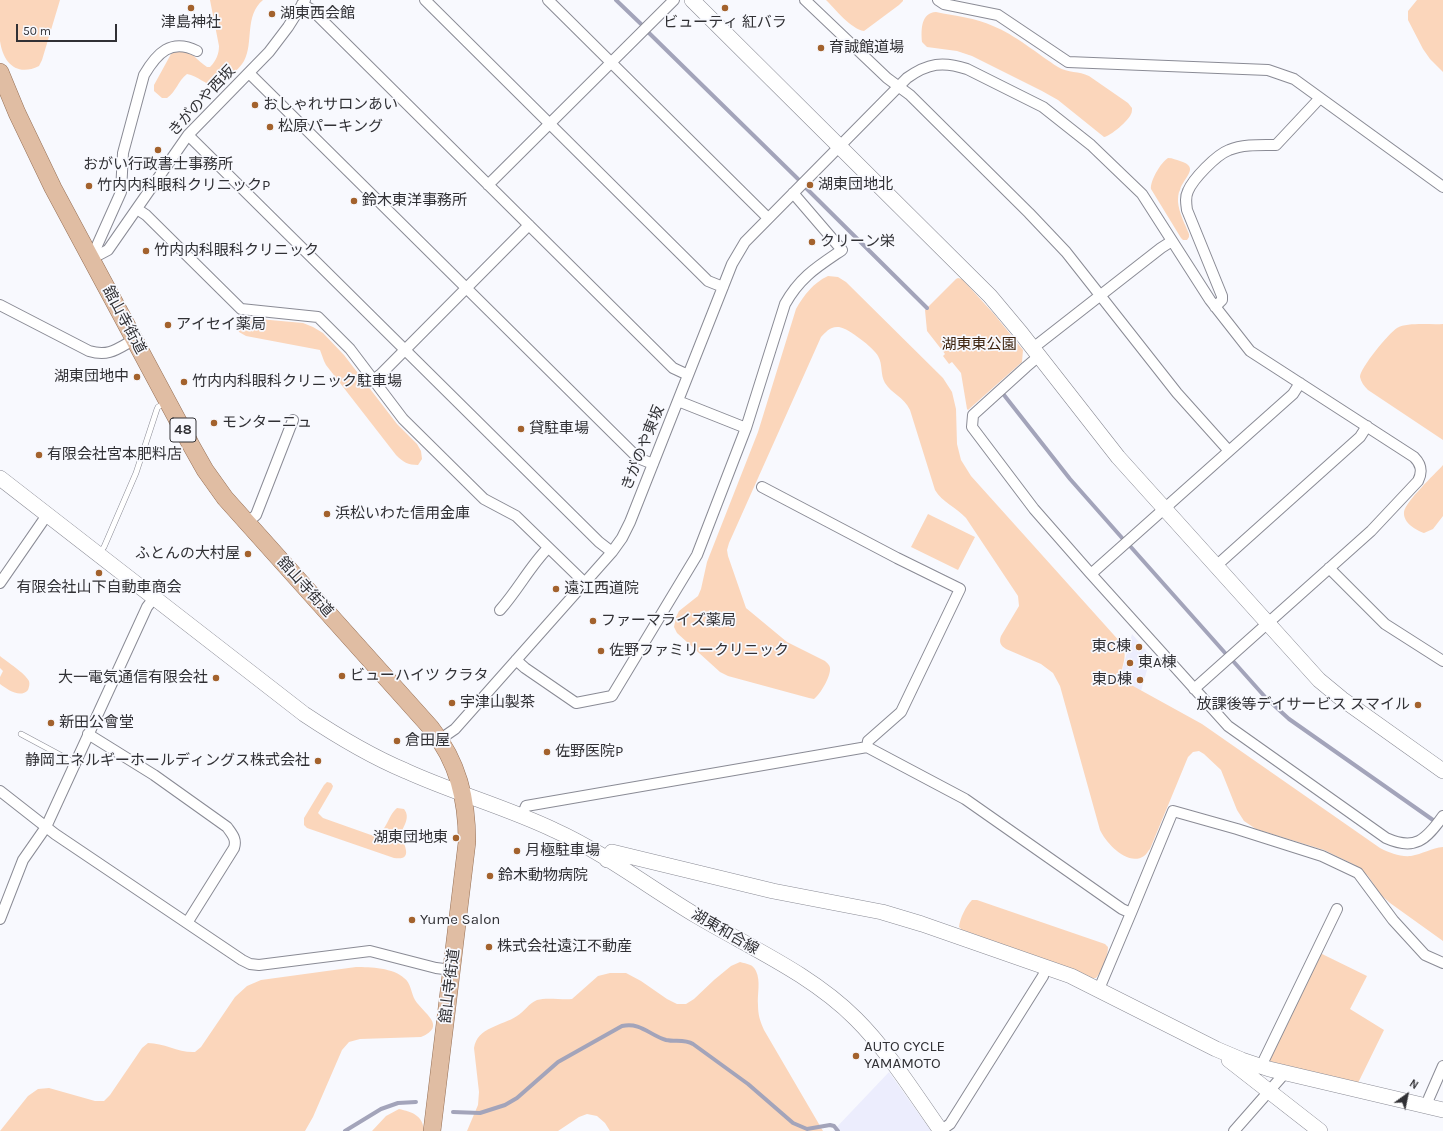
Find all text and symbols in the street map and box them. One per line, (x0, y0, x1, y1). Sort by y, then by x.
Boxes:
marker: 津島神社 (186, 3, 196, 13)
marker: ビューティ 紅バラ (720, 3, 730, 13)
place label: 湖東西会館 (280, 5, 355, 23)
marker: 湖東西会館 (267, 9, 277, 19)
place label: 津島神社 (161, 14, 221, 32)
place label: ビューティ 紅バラ (663, 14, 787, 32)
scale bar (18, 16, 119, 42)
text: 50 m (23, 24, 51, 38)
place label: 育誠館道場 (829, 39, 904, 57)
marker: 育誠館道場 (816, 43, 826, 53)
street label: きがのや西坂 (165, 62, 239, 140)
place label: おしゃれサロンあい (263, 96, 398, 114)
marker: おしゃれサロンあい (250, 100, 260, 110)
place label: 松原パーキング (278, 118, 383, 136)
marker: 松原パーキング (265, 122, 275, 132)
marker: おがい行政書士事務所 (153, 145, 163, 155)
place label: おがい行政書士事務所 (83, 156, 233, 174)
place label: 湖東団地北 (818, 176, 893, 194)
place label: 竹内内科眼科クリニックP (97, 177, 270, 195)
marker: 湖東団地北 (805, 180, 815, 190)
marker: 竹内内科眼科クリニックP (84, 181, 94, 191)
place label: 鈴木東洋事務所 (362, 192, 467, 210)
marker: 鈴木東洋事務所 (349, 196, 359, 206)
place label: クリーン栄 (820, 233, 895, 251)
marker: クリーン栄 (807, 237, 817, 247)
place label: 竹内内科眼科クリニック (154, 242, 319, 260)
marker: 竹内内科眼科クリニック (141, 246, 151, 256)
street label: 舘山寺街道 (98, 283, 150, 357)
place label: アイセイ薬局 (176, 316, 266, 334)
marker: アイセイ薬局 (163, 320, 173, 330)
park label: 湖東東公園 (942, 336, 1016, 354)
place label: 湖東団地中 (54, 368, 129, 386)
marker: 湖東団地中 (132, 372, 142, 382)
place label: 竹内内科眼科クリニック駐車場 (192, 373, 402, 391)
marker: 竹内内科眼科クリニック駐車場 (179, 377, 189, 387)
street label: きがのや東坂 (618, 403, 668, 493)
place label: モンターニュ (222, 414, 312, 432)
road number: 48 (170, 418, 196, 442)
marker: モンターニュ (209, 418, 219, 428)
place label: 貸駐車場 (529, 420, 589, 438)
marker: 貸駐車場 (516, 424, 526, 434)
place label: 有限会社宮本肥料店 (47, 446, 182, 464)
marker: 有限会社宮本肥料店 (34, 450, 44, 460)
place label: 浜松いわた信用金庫 (335, 505, 470, 523)
marker: 浜松いわた信用金庫 (322, 509, 332, 519)
place label: ふとんの大村屋 (135, 545, 240, 563)
marker: ふとんの大村屋 (243, 549, 253, 559)
street label: 舘山寺街道 (273, 553, 337, 621)
marker: 有限会社山下自動車商会 (94, 568, 104, 578)
place label: 有限会社山下自動車商会 (17, 579, 181, 597)
place label: 遠江西道院 (564, 580, 639, 598)
marker: 遠江西道院 (551, 584, 561, 594)
place label: ファーマライズ薬局 (601, 612, 736, 630)
marker: ファーマライズ薬局 (588, 616, 598, 626)
place label: 東C棟 (1092, 638, 1131, 656)
place label: 佐野ファミリークリニック (609, 642, 789, 660)
marker: 東C棟 (1134, 642, 1144, 652)
marker: 佐野ファミリークリニック (596, 646, 606, 656)
place label: 東A棟 (1138, 654, 1177, 672)
marker: 東A棟 (1125, 658, 1135, 668)
place label: ビューハイツ クラタ (350, 667, 489, 685)
place label: 大一電気通信有限会社 (58, 669, 208, 687)
marker: ビューハイツ クラタ (337, 671, 347, 681)
place label: 東D棟 (1092, 671, 1132, 689)
marker: 大一電気通信有限会社 (211, 673, 221, 683)
marker: 東D棟 (1135, 675, 1145, 685)
place label: 宇津山製茶 (460, 694, 535, 712)
place label: 放課後等デイサービス スマイル (1196, 696, 1410, 714)
marker: 宇津山製茶 (447, 698, 457, 708)
marker: 放課後等デイサービス スマイル (1413, 700, 1423, 710)
place label: 新田公會堂 (59, 714, 134, 732)
marker: 新田公會堂 (46, 718, 56, 728)
place label: 倉田屋 (405, 732, 450, 750)
marker: 倉田屋 (392, 736, 402, 746)
place label: 佐野医院P (555, 743, 623, 761)
marker: 佐野医院P (542, 747, 552, 757)
place label: 静岡エネルギーホールディングス株式会社 (25, 752, 310, 770)
marker: 静岡エネルギーホールディングス株式会社 (313, 756, 323, 766)
place label: 湖東団地東 (373, 829, 448, 847)
marker: 湖東団地東 (451, 833, 461, 843)
place label: 月極駐車場 (525, 842, 600, 860)
marker: 月極駐車場 (512, 846, 522, 856)
place label: 鈴木動物病院 (498, 867, 588, 885)
marker: 鈴木動物病院 (485, 871, 495, 881)
street label: 湖東和合線 (688, 905, 762, 959)
place label: Yume Salon (420, 911, 500, 929)
marker: Yume Salon (407, 915, 417, 925)
place label: 株式会社遠江不動産 (497, 938, 632, 956)
marker: 株式会社遠江不動産 (484, 942, 494, 952)
street label: 舘山寺街道 (436, 948, 464, 1024)
place label: AUTO CYCLE YAMAMOTO (864, 1038, 945, 1073)
marker: AUTO CYCLE YAMAMOTO (851, 1051, 861, 1061)
north arrow (1387, 1075, 1427, 1115)
text: N (1407, 1077, 1421, 1092)

